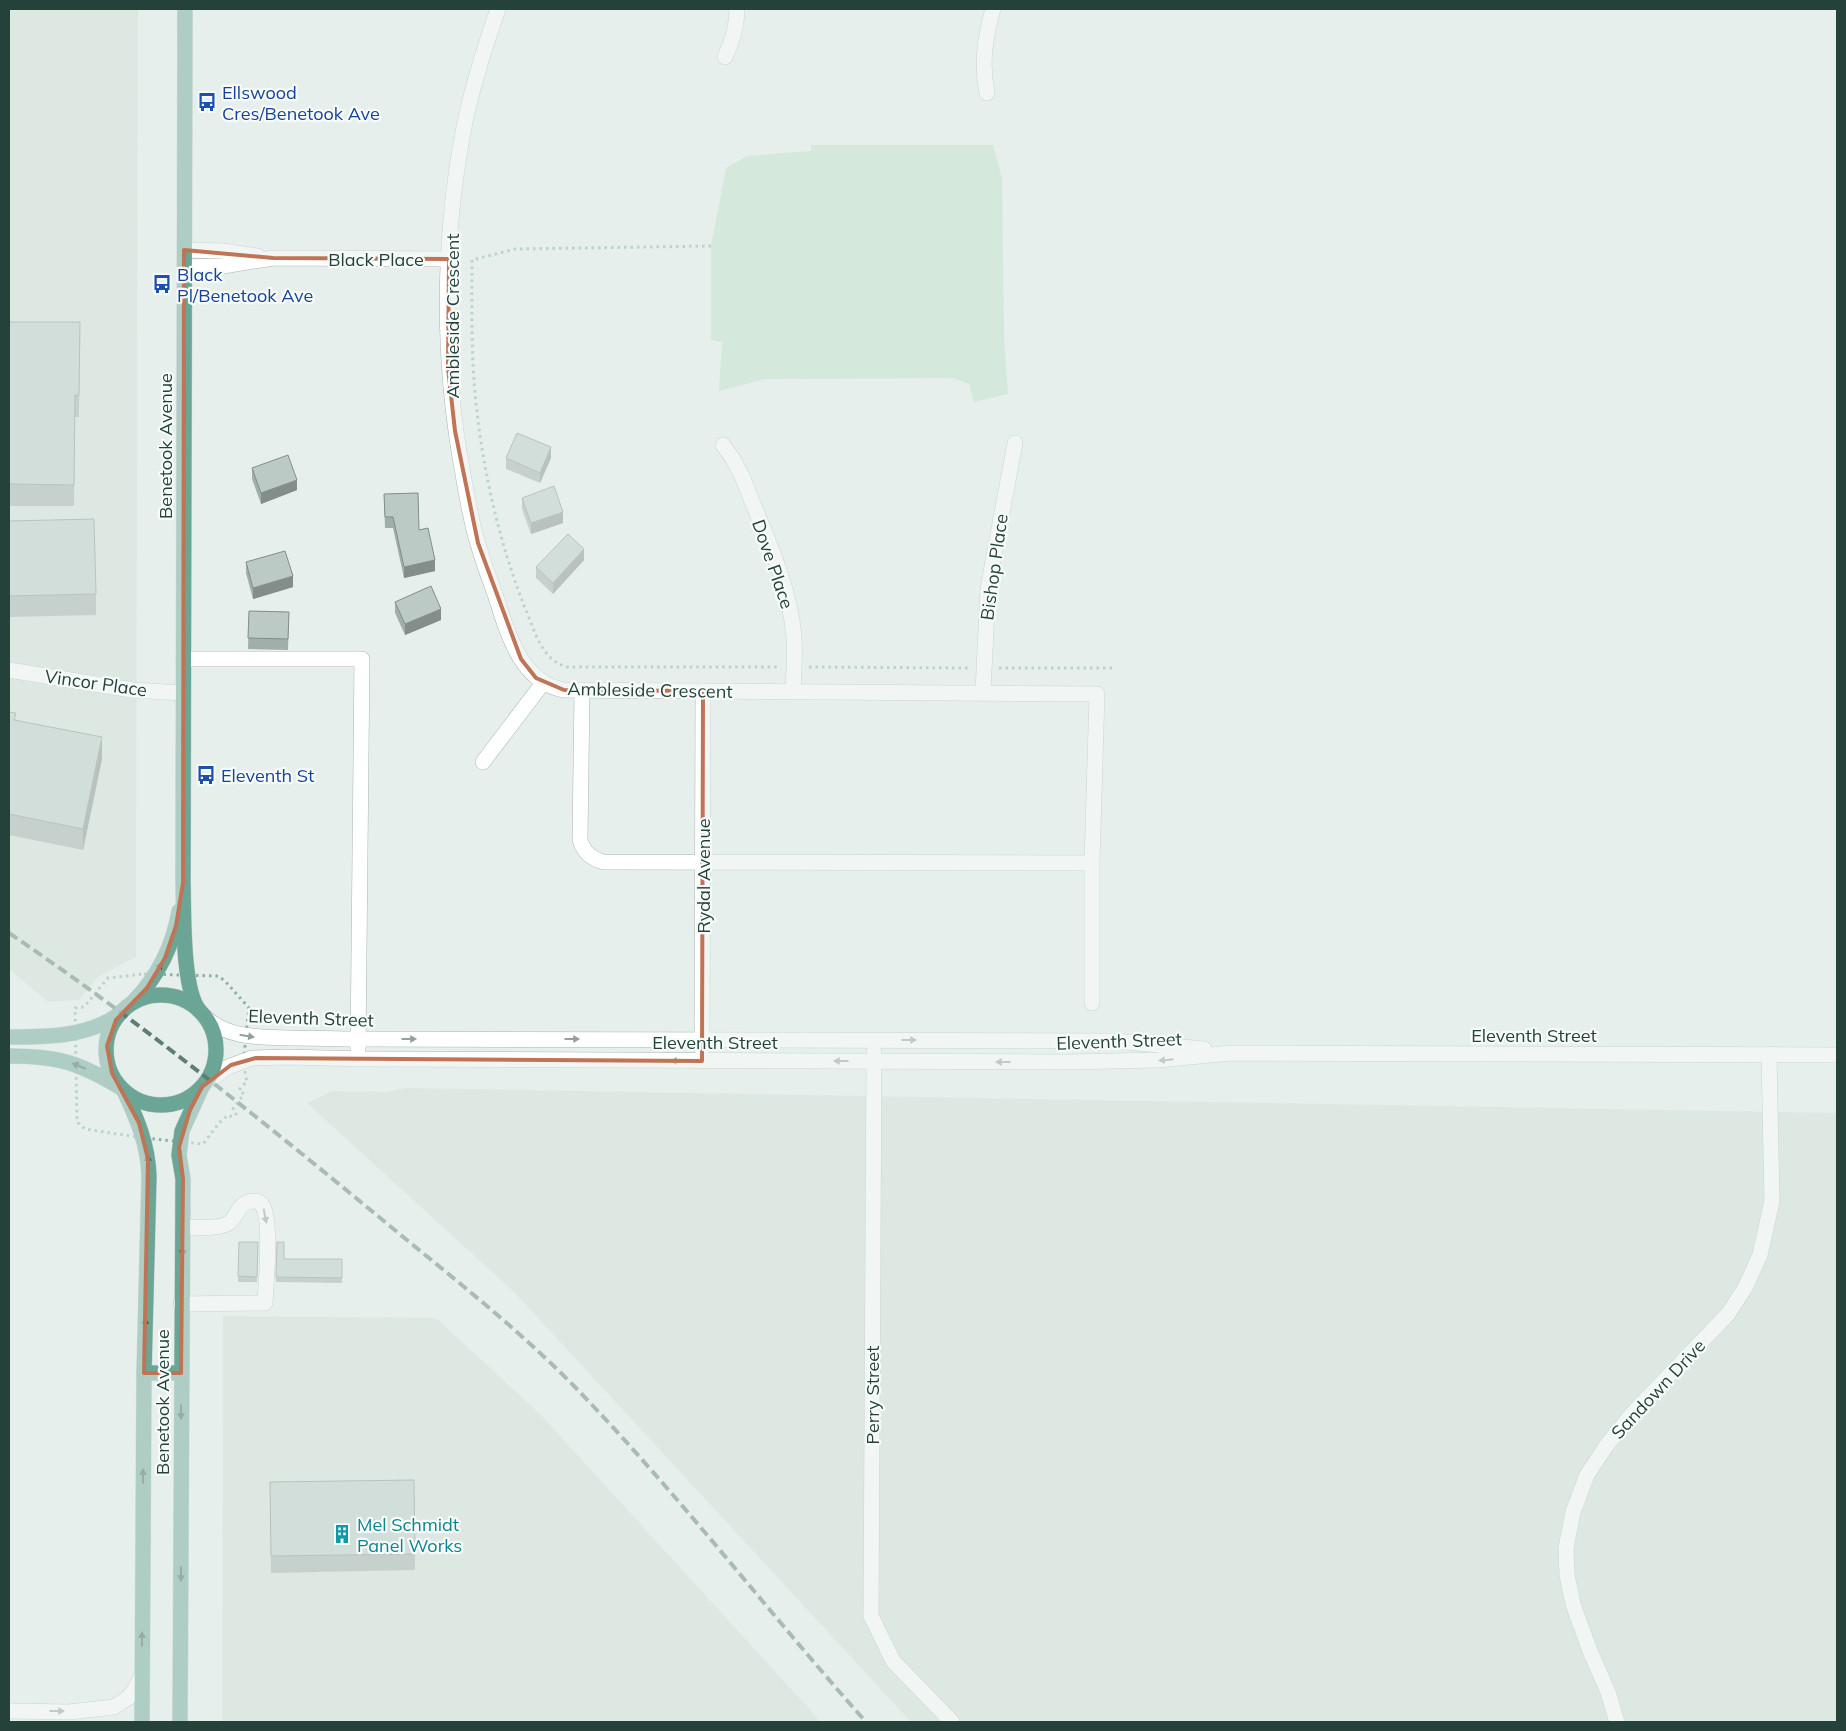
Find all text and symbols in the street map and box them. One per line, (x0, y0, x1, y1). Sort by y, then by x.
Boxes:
place label: Ellswood Cres/Benetook Ave (222, 81, 380, 125)
bus stop icon: Ellswood Cres/Benetook Ave (196, 91, 218, 113)
street label: Ambleside Crescent (441, 233, 464, 399)
street label: Black Place (328, 248, 424, 271)
place label: Black Pl/Benetook Ave (177, 263, 313, 307)
bus stop icon: Black Pl/Benetook Ave (151, 273, 173, 295)
street label: Benetook Avenue (154, 373, 177, 519)
street label: Bishop Place (975, 512, 1013, 622)
street label: Dove Place (747, 516, 799, 612)
street label: Vincor Place (43, 664, 149, 702)
street label: Ambleside Crescent (567, 677, 733, 703)
bus stop icon: Eleventh St (195, 764, 217, 786)
place label: Eleventh St (221, 764, 314, 787)
street label: Rydal Avenue (692, 818, 715, 934)
one-way arrow (154, 963, 163, 976)
street label: Eleventh Street (248, 1004, 374, 1032)
street label: Eleventh Street (1471, 1024, 1597, 1047)
street label: Eleventh Street (1056, 1027, 1182, 1055)
street label: Eleventh Street (652, 1031, 778, 1054)
one-way arrow (239, 1032, 255, 1040)
one-way arrow (402, 1035, 418, 1043)
one-way arrow (564, 1035, 580, 1043)
one-way arrow (902, 1036, 918, 1044)
one-way arrow (1157, 1056, 1173, 1064)
one-way arrow (670, 1057, 686, 1065)
one-way arrow (832, 1057, 848, 1065)
one-way arrow (995, 1058, 1011, 1066)
one-way arrow (72, 1061, 86, 1069)
one-way arrow (144, 1154, 152, 1170)
one-way arrow (262, 1209, 270, 1225)
one-way arrow (178, 1242, 186, 1258)
one-way arrow (142, 1316, 150, 1332)
street label: Benetook Avenue (151, 1329, 174, 1475)
street label: Sandown Drive (1606, 1334, 1710, 1444)
street label: Perry Street (861, 1346, 884, 1444)
one-way arrow (177, 1404, 185, 1420)
one-way arrow (139, 1468, 147, 1484)
place label: Mel Schmidt Panel Works (357, 1513, 462, 1557)
building icon: Mel Schmidt Panel Works (331, 1523, 353, 1545)
one-way arrow (177, 1567, 185, 1583)
one-way arrow (138, 1630, 146, 1646)
one-way arrow (50, 1707, 66, 1715)

